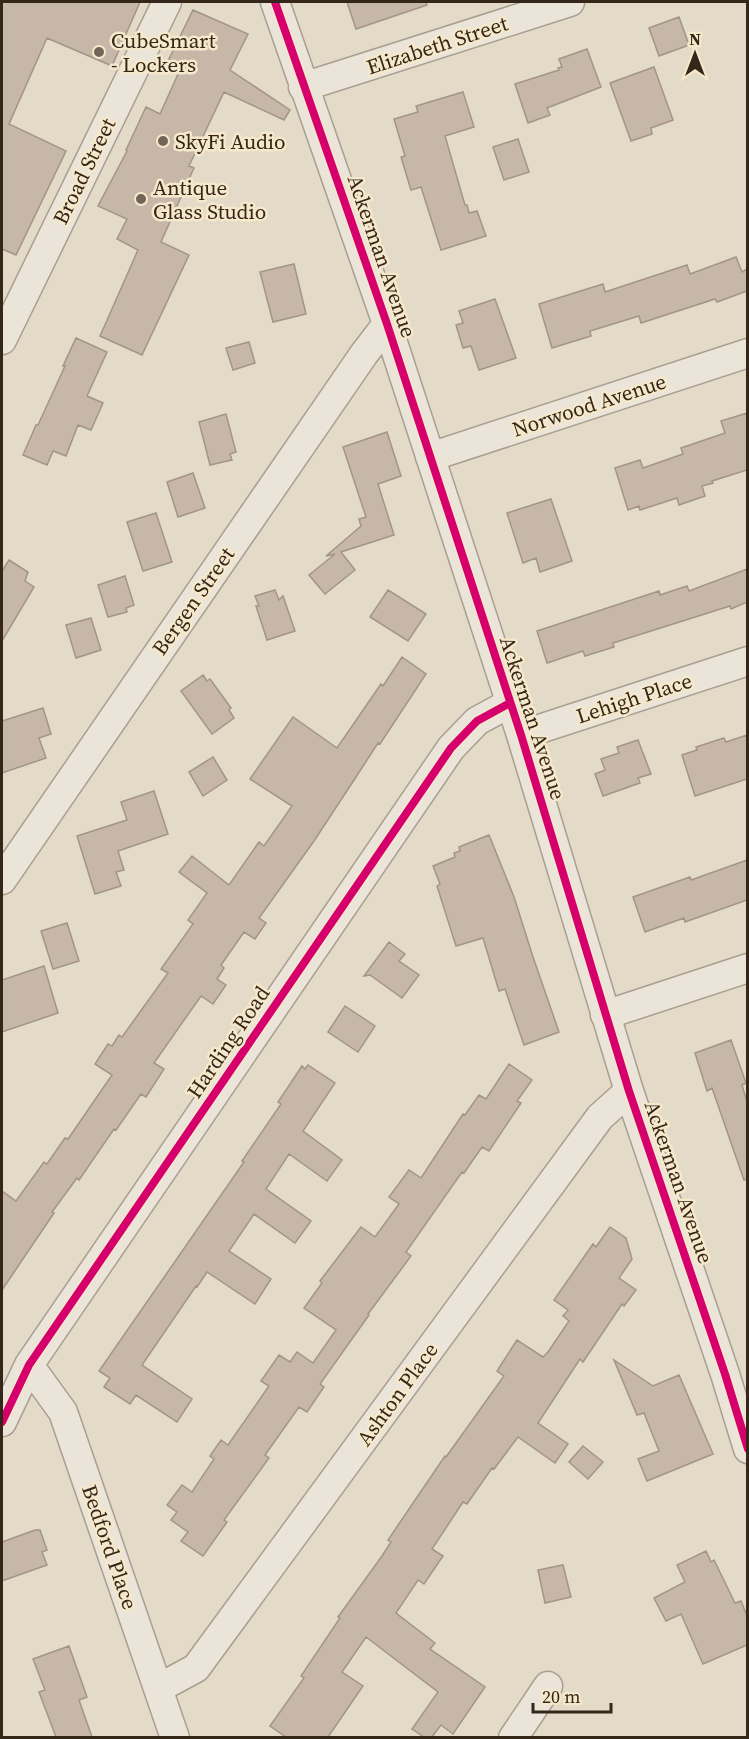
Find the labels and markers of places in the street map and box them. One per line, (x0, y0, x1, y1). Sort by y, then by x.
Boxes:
place label: CubeSmart - Lockers (111, 26, 216, 79)
marker: CubeSmart - Lockers (92, 45, 106, 59)
place label: SkyFi Audio (175, 127, 286, 156)
marker: SkyFi Audio (156, 134, 170, 148)
place label: Antique Glass Studio (153, 173, 266, 226)
marker: Antique Glass Studio (134, 192, 148, 206)

